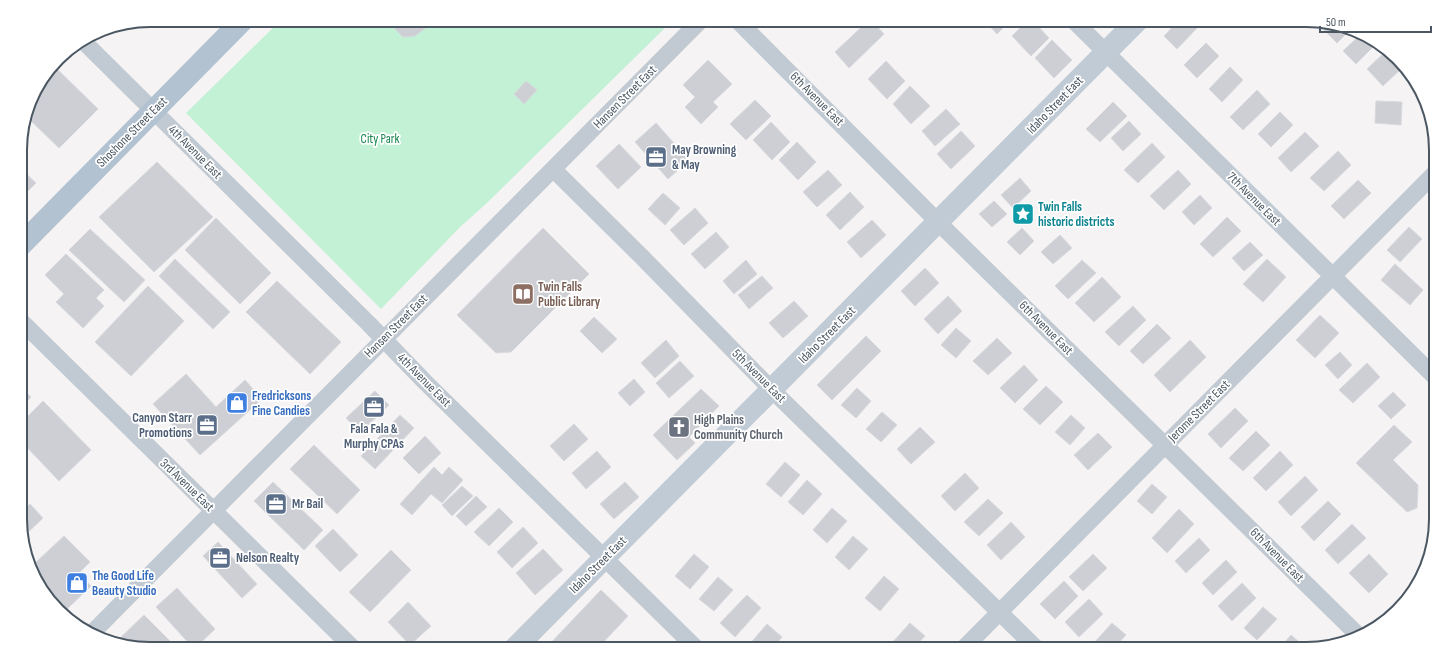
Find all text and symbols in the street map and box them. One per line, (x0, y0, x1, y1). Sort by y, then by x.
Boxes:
scale bar (1320, 8, 1431, 34)
text: 50 m (1326, 15, 1346, 30)
street label: Hansen Street East (590, 62, 660, 132)
street label: 6th Avenue East (787, 69, 847, 129)
street label: Idaho Street East (1023, 73, 1087, 137)
street label: Shoshone Street East (93, 93, 171, 171)
street label: 4th Avenue East (165, 122, 225, 182)
park label: City Park (361, 131, 399, 147)
place label: May Browning & May (672, 142, 737, 173)
office icon: May Browning & May (643, 144, 669, 170)
street label: 7th Avenue East (1224, 169, 1284, 229)
place label: Twin Falls historic districts (1038, 199, 1114, 230)
place icon: Twin Falls historic districts (1010, 201, 1036, 227)
place label: Twin Falls Public Library (538, 279, 601, 310)
library icon: Twin Falls Public Library (510, 281, 536, 307)
street label: Hansen Street East (361, 291, 431, 361)
street label: 6th Avenue East (1016, 298, 1076, 358)
street label: Idaho Street East (795, 303, 859, 367)
street label: 5th Avenue East (729, 346, 789, 406)
street label: 4th Avenue East (394, 350, 454, 410)
street label: Jerome Street East (1164, 377, 1233, 446)
place label: Fredricksons Fine Candies (252, 388, 311, 419)
shop icon: Fredricksons Fine Candies (224, 390, 250, 416)
office icon: Fala Fala & Murphy CPAs (361, 394, 387, 420)
place label: Canyon Starr Promotions (132, 410, 192, 441)
office icon: Canyon Starr Promotions (194, 412, 220, 438)
place label: High Plains Community Church (694, 412, 783, 443)
church icon: High Plains Community Church (666, 414, 692, 440)
place label: Fala Fala & Murphy CPAs (344, 421, 404, 452)
street label: 3rd Avenue East (157, 455, 217, 515)
office icon: Mr Bail (263, 491, 289, 517)
place label: Mr Bail (292, 496, 323, 512)
street label: 6th Avenue East (1247, 525, 1307, 585)
street label: Idaho Street East (566, 533, 630, 597)
office icon: Nelson Realty (207, 545, 233, 571)
place label: Nelson Realty (236, 550, 300, 566)
place label: The Good Life Beauty Studio (92, 568, 157, 599)
shop icon: The Good Life Beauty Studio (64, 570, 90, 596)

